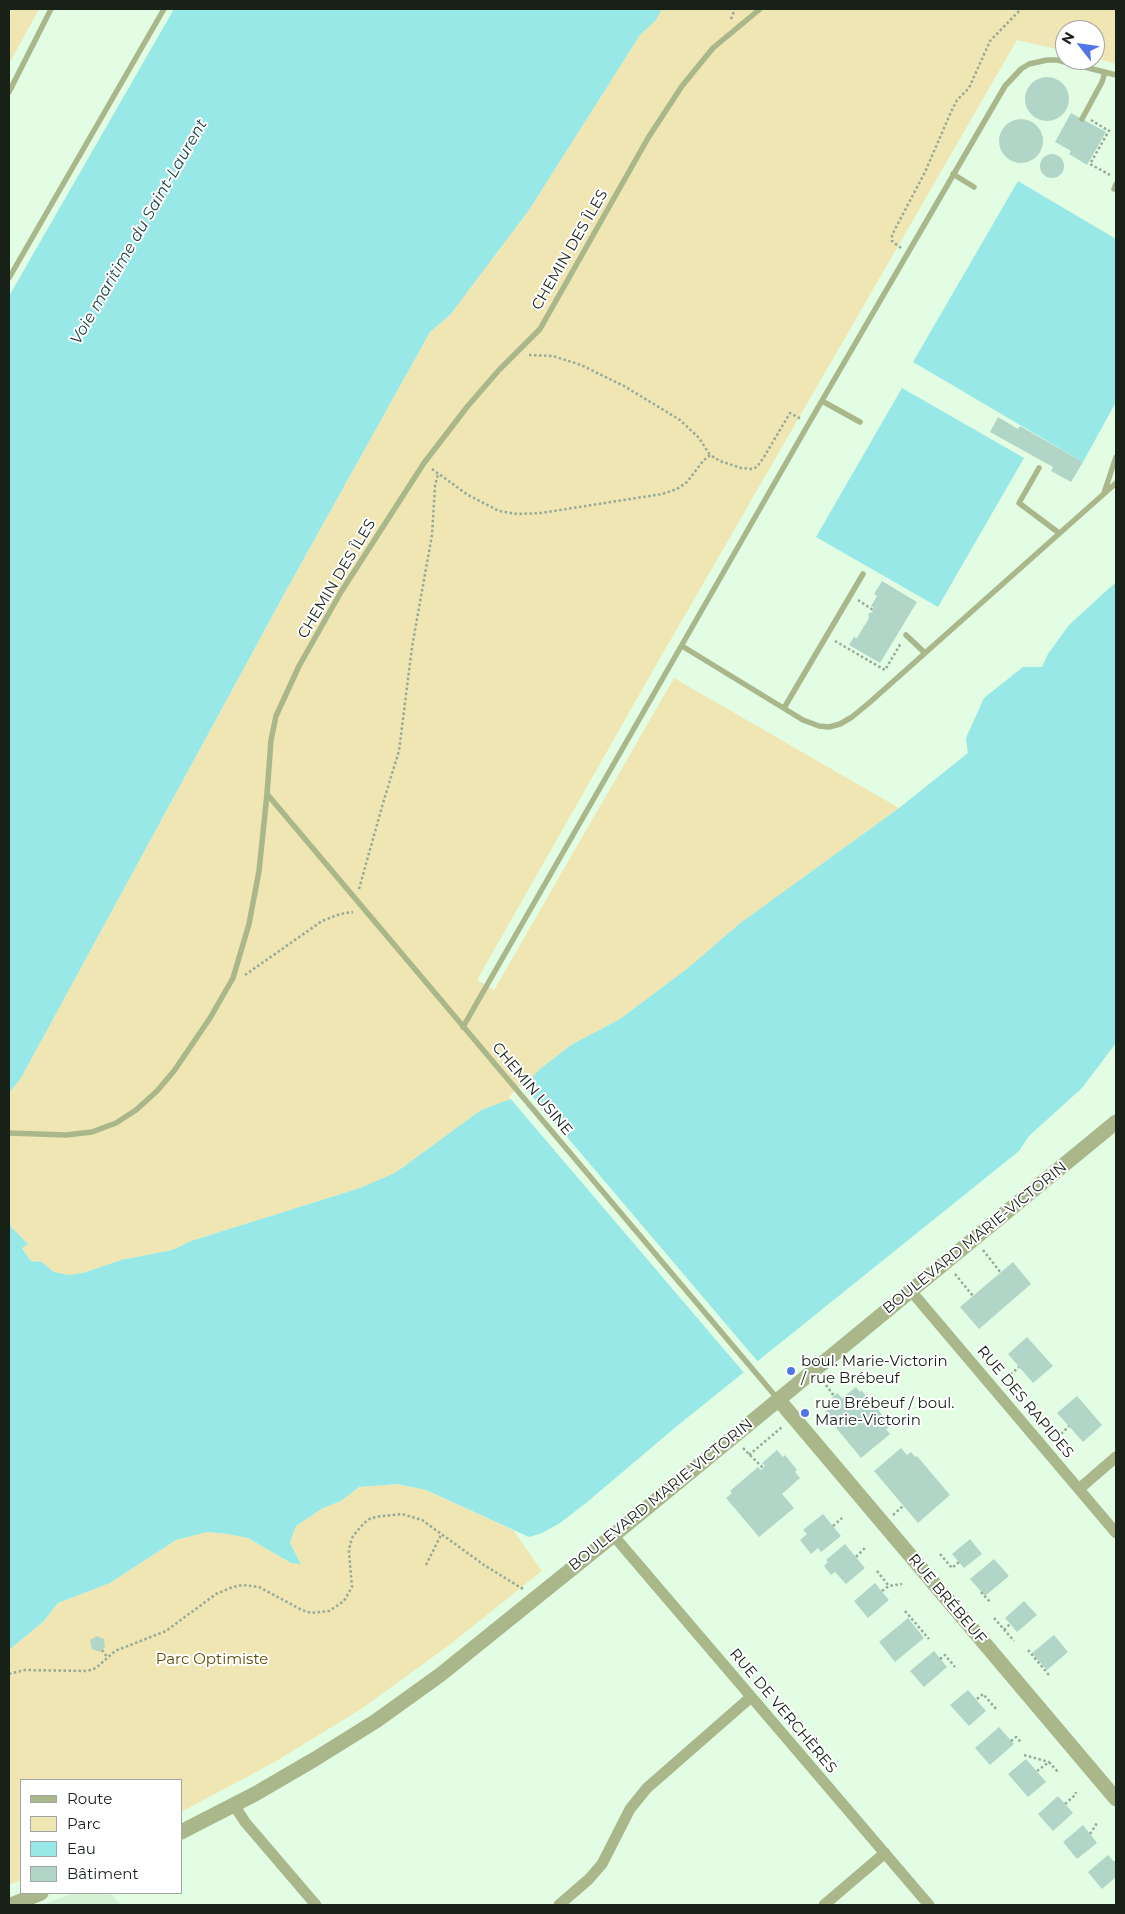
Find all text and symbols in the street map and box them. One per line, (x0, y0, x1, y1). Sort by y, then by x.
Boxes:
north arrow (1055, 20, 1105, 70)
text: N (1057, 29, 1078, 47)
water label: Voie maritime du Saint-Laurent (67, 116, 211, 348)
street label: CHEMIN DES ÎLES (528, 187, 612, 313)
street label: CHEMIN DES ÎLES (294, 516, 380, 642)
street label: CHEMIN USINE (488, 1039, 576, 1139)
street label: BOULEVARD MARIE-VICTORIN (879, 1158, 1071, 1318)
street label: RUE DES RAPIDES (973, 1342, 1077, 1462)
place label: boul. Marie-Victorin / rue Brébeuf (801, 1353, 948, 1388)
marker: boul. Marie-Victorin / rue Brébeuf (785, 1365, 797, 1377)
place label: rue Brébeuf / boul. Marie-Victorin (815, 1395, 954, 1430)
marker: rue Brébeuf / boul. Marie-Victorin (799, 1407, 811, 1419)
street label: BOULEVARD MARIE-VICTORIN (565, 1415, 757, 1575)
street label: RUE BRÉBEUF (904, 1550, 990, 1648)
street label: RUE DE VERCHÈRES (726, 1645, 840, 1777)
park label: Parc Optimiste (156, 1651, 268, 1669)
legend (20, 1779, 182, 1894)
text: Route (67, 1789, 112, 1808)
text: Parc (67, 1814, 101, 1833)
text: Eau (67, 1839, 96, 1858)
text: Bâtiment (67, 1864, 139, 1883)

